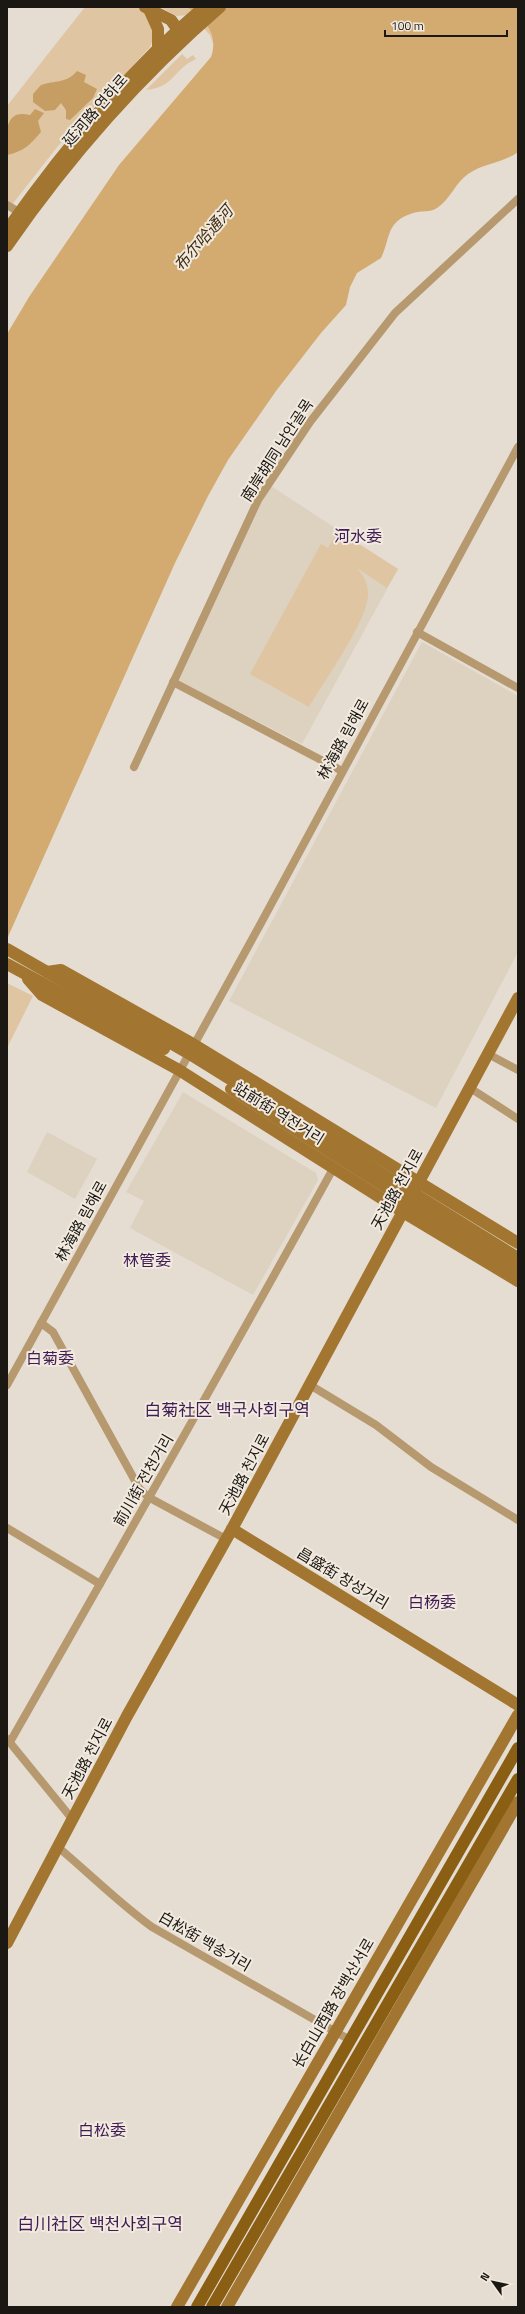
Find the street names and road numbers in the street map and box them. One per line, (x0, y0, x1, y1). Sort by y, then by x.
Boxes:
street label: 延河路 연하로 (57, 69, 133, 151)
street label: 南岸胡同 남안골목 (235, 394, 319, 506)
street label: 林海路 림해로 (311, 694, 375, 784)
street label: 站前街 역전거리 (229, 1076, 329, 1150)
street label: 天池路 천지로 (365, 1144, 429, 1234)
street label: 林海路 림해로 (49, 1176, 113, 1266)
street label: 前川街 전천거리 (107, 1429, 179, 1531)
street label: 天池路 천지로 (213, 1429, 275, 1519)
street label: 昌盛街 창성거리 (293, 1541, 393, 1615)
street label: 天池路 천지로 (56, 1713, 118, 1803)
street label: 白松街 백송거리 (154, 1905, 256, 1977)
street label: 长白山西路 장백산서로 (286, 1933, 380, 2073)

